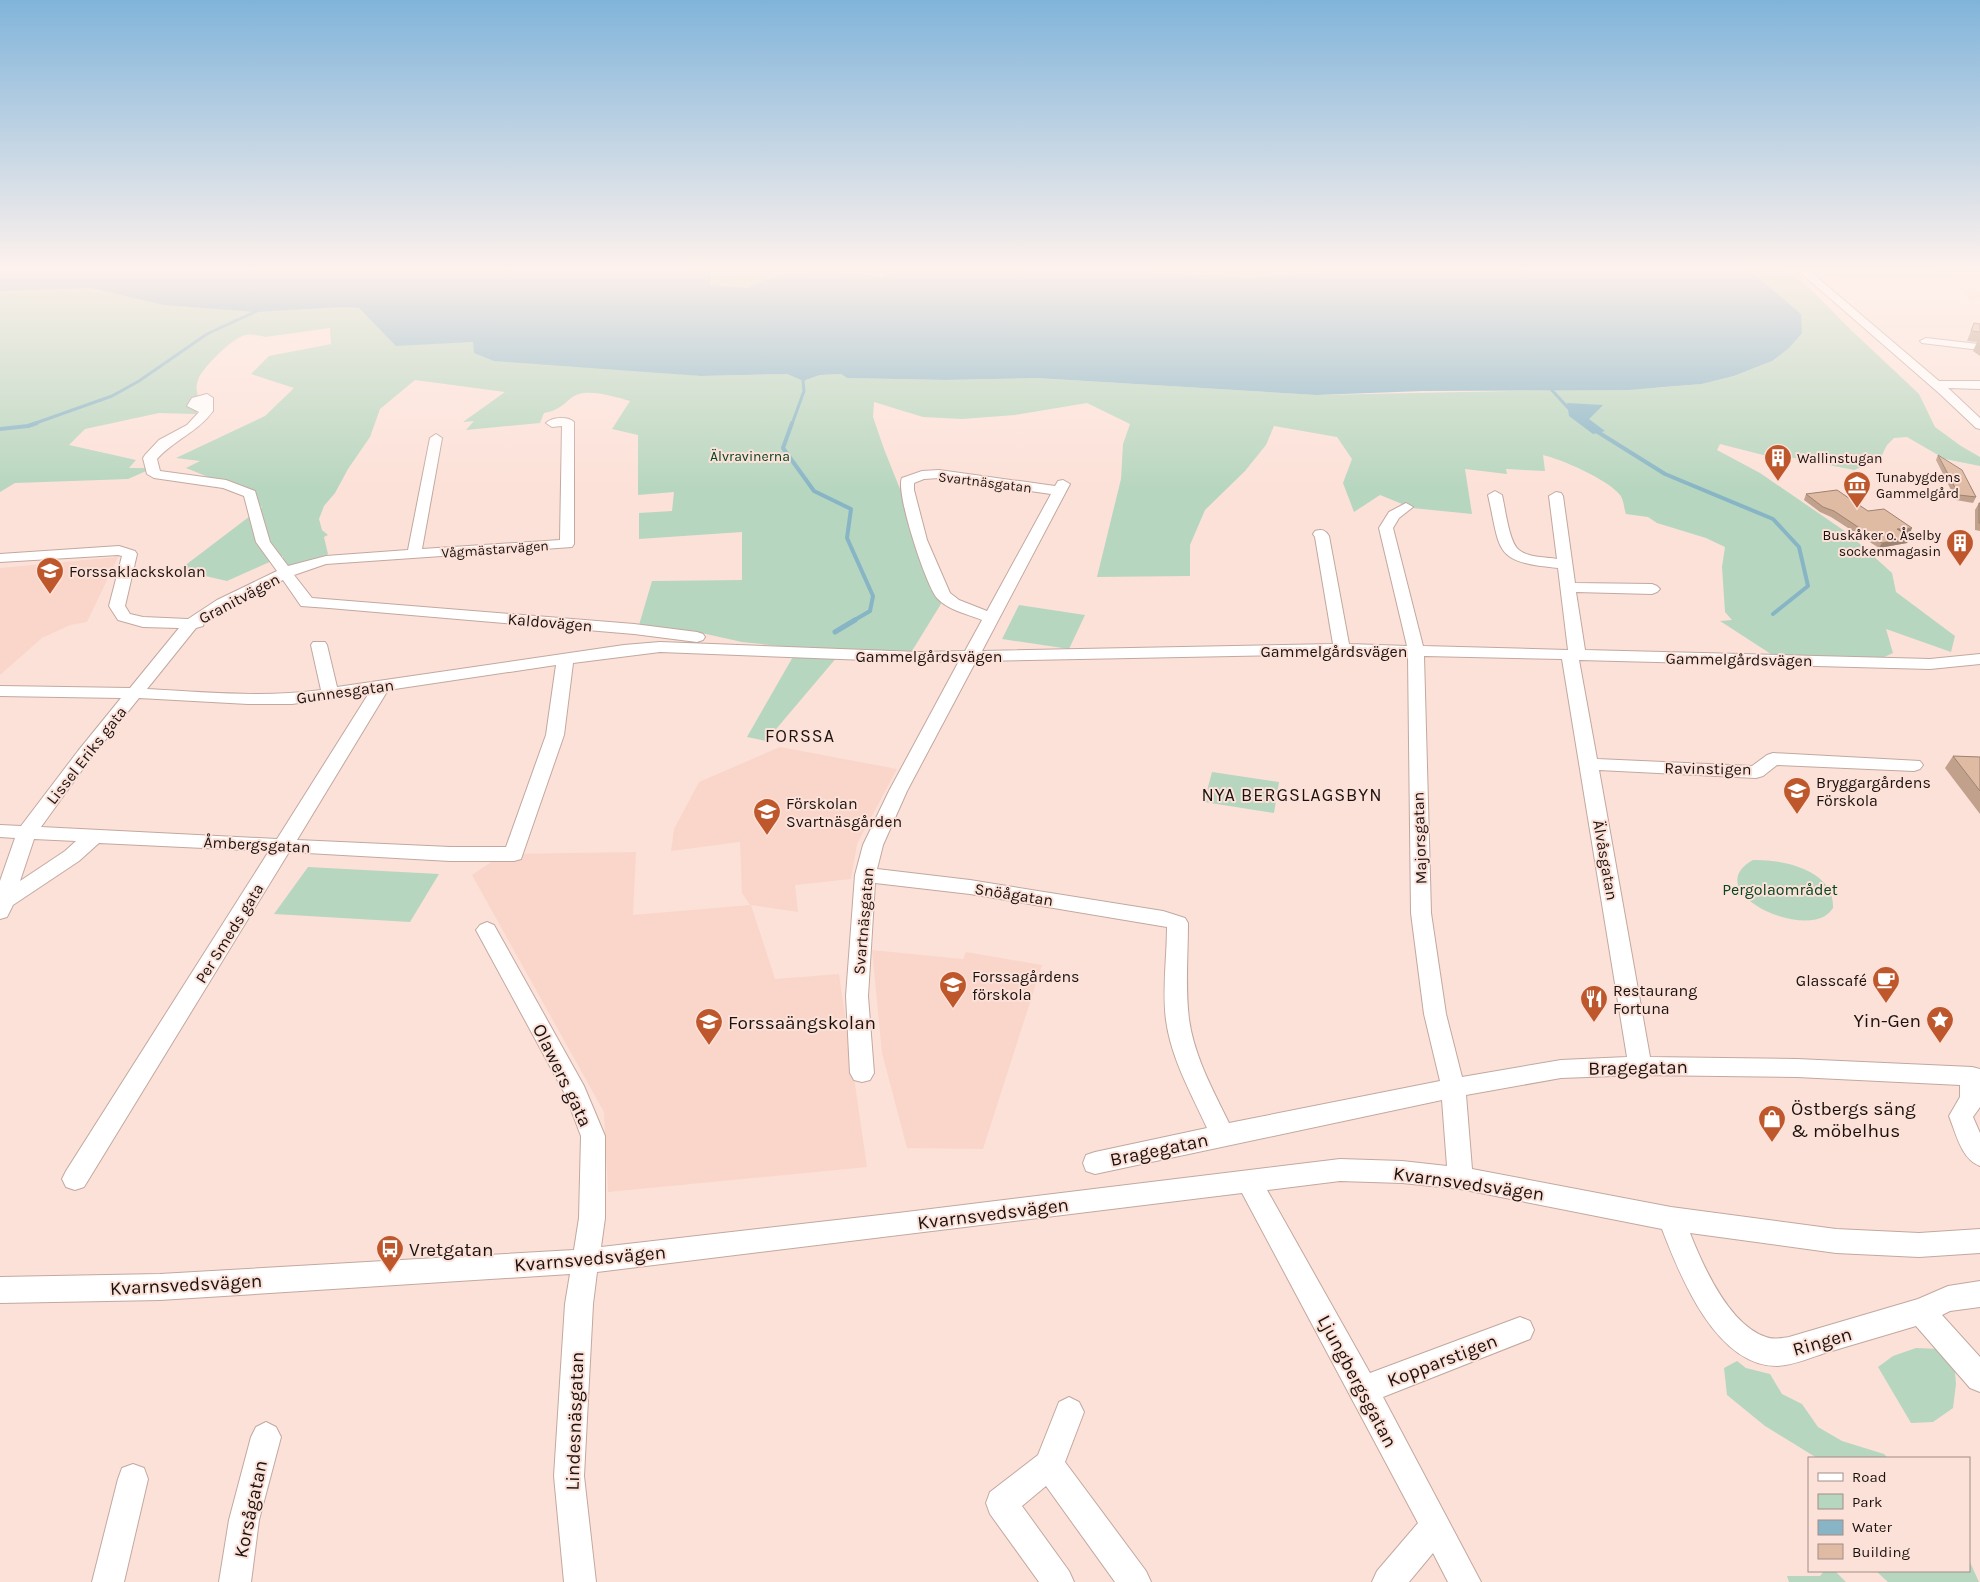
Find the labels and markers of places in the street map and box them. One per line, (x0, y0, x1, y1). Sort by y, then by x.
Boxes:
building icon: Wallinstugan (1763, 443, 1793, 482)
place label: Wallinstugan (1797, 450, 1882, 467)
place label: Tunabygdens Gammelgård (1876, 469, 1961, 502)
museum icon: Tunabygdens Gammelgård (1842, 470, 1872, 509)
place label: Buskåker o. Åselby sockenmagasin (1823, 527, 1941, 560)
building icon: Buskåker o. Åselby sockenmagasin (1945, 528, 1975, 567)
school or university icon: Forssaklackskolan (35, 556, 65, 595)
place label: Forssaklackskolan (69, 562, 206, 581)
place label: Bryggargårdens Förskola (1816, 773, 1931, 810)
school or university icon: Bryggargårdens Förskola (1782, 776, 1812, 815)
place label: Förskolan Svartnäsgården (786, 794, 902, 831)
school or university icon: Förskolan Svartnäsgården (752, 797, 782, 836)
cafe icon: Glasscafé (1871, 965, 1901, 1004)
place label: Forssagårdens förskola (972, 967, 1079, 1004)
school or university icon: Forssagårdens förskola (938, 970, 968, 1009)
place label: Glasscafé (1796, 971, 1867, 990)
place label: Restaurang Fortuna (1613, 981, 1697, 1018)
restaurant icon: Restaurang Fortuna (1579, 984, 1609, 1023)
place icon: Yin-Gen (1925, 1005, 1955, 1044)
school or university icon: Forssaängskolan (694, 1007, 724, 1046)
place label: Yin-Gen (1853, 1010, 1921, 1032)
place label: Forssaängskolan (728, 1012, 876, 1034)
place label: Östbergs säng & möbelhus (1791, 1098, 1916, 1142)
shop icon: Östbergs säng & möbelhus (1757, 1104, 1787, 1143)
bus stop icon: Vretgatan (375, 1234, 405, 1273)
place label: Vretgatan (409, 1239, 493, 1261)

